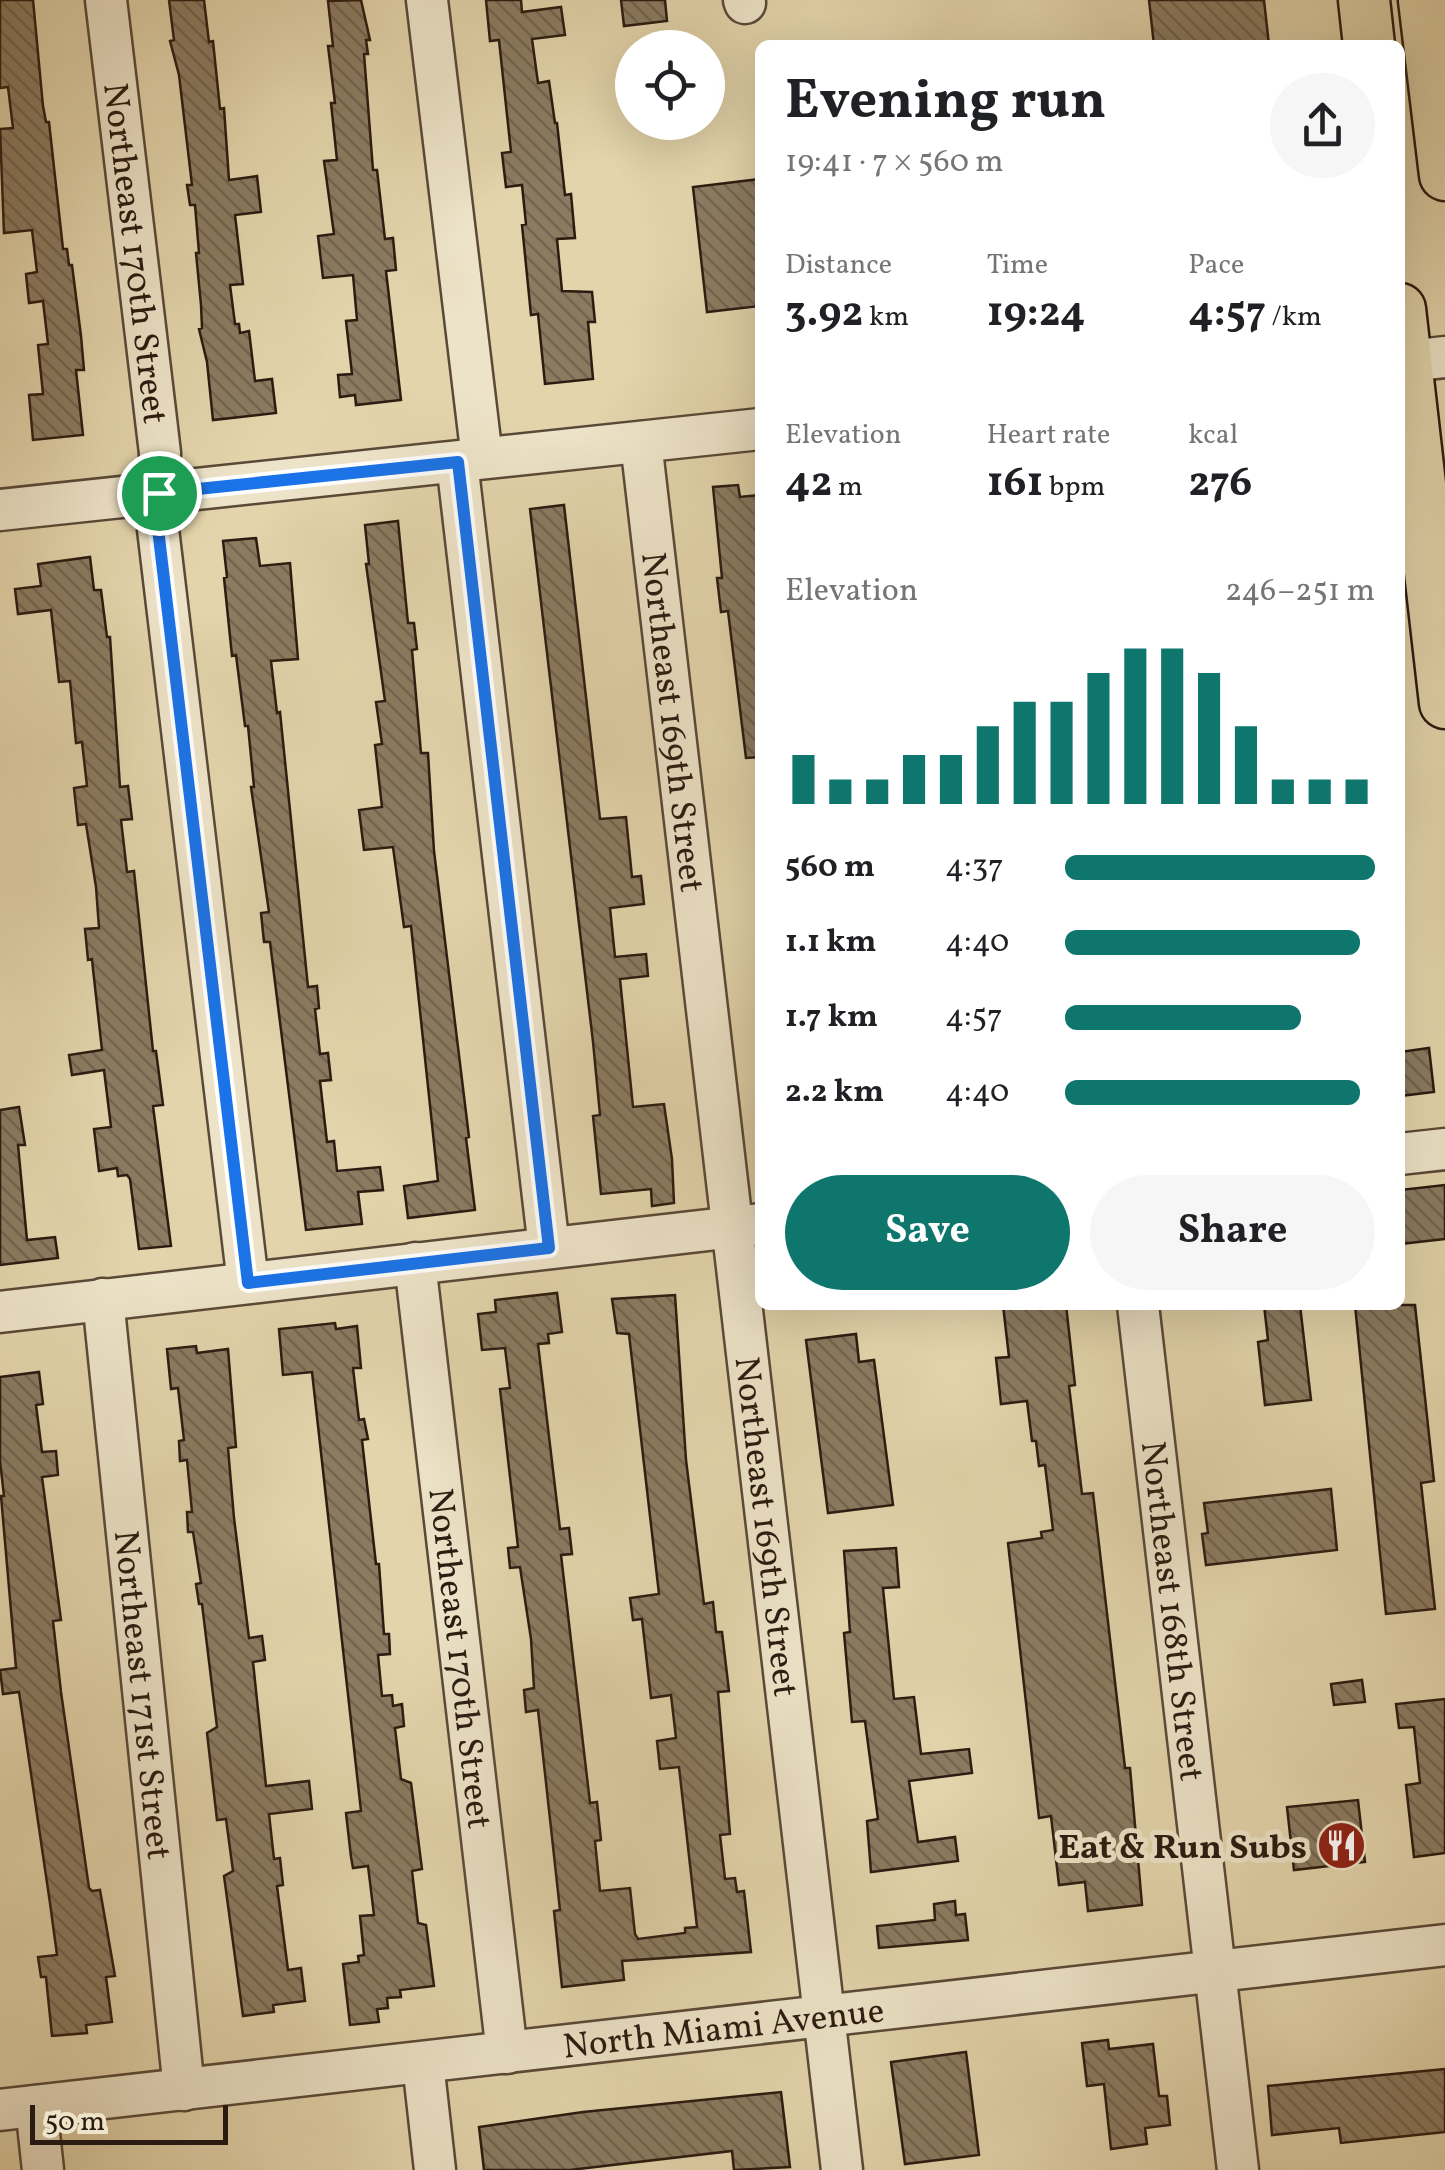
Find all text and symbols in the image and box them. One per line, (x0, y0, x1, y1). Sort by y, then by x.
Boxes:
map controls (615, 30, 725, 140)
button: locate (615, 30, 725, 140)
text: Evening run (785, 65, 1106, 141)
button: share (1270, 73, 1375, 178)
street label: Northeast 170th Street (89, 80, 177, 427)
text: 19:41 · 7 × 560 m (785, 141, 1004, 185)
text: Distance (785, 246, 892, 285)
text: Time (987, 246, 1048, 285)
text: Pace (1188, 246, 1244, 285)
text: 3.92 (785, 285, 863, 344)
text: 19:24 (987, 285, 1085, 344)
text: 4:57 (1188, 285, 1266, 344)
text: km (863, 298, 909, 337)
text: /km (1266, 298, 1322, 337)
text: Elevation (785, 416, 901, 455)
text: Heart rate (987, 416, 1110, 455)
text: kcal (1188, 416, 1238, 455)
pin (117, 451, 202, 536)
text: 42 (785, 455, 832, 514)
text: 161 (987, 455, 1043, 514)
text: 276 (1188, 455, 1252, 514)
icon: arrive (132, 466, 187, 521)
text: m (832, 468, 863, 507)
text: bpm (1043, 468, 1105, 507)
street label: Northeast 169th Street (627, 550, 714, 895)
text: Elevation (785, 570, 918, 614)
text: 246–251 m (1225, 570, 1375, 614)
text: 560 m (785, 846, 875, 890)
text: 4:37 (945, 846, 1004, 890)
text: 1.1 km (785, 921, 877, 965)
text: 4:40 (945, 921, 1009, 965)
text: 1.7 km (785, 996, 878, 1040)
text: 4:57 (945, 996, 1003, 1040)
text: 2.2 km (785, 1071, 884, 1115)
text: 4:40 (945, 1071, 1009, 1115)
button: Save (785, 1175, 1070, 1290)
button: Share (1090, 1175, 1375, 1290)
street label: Northeast 169th Street (721, 1354, 808, 1700)
street label: Northeast 168th Street (1127, 1439, 1214, 1784)
street label: Northeast 170th Street (414, 1486, 502, 1832)
street label: Northeast 171st Street (100, 1528, 181, 1862)
restaurant icon: Eat & Run Subs (1316, 1820, 1368, 1872)
place label: Eat & Run Subs (1058, 1825, 1307, 1873)
street label: North Miami Avenue (560, 1988, 887, 2073)
scale bar (30, 2100, 228, 2144)
text: 50 m (45, 2103, 105, 2142)

